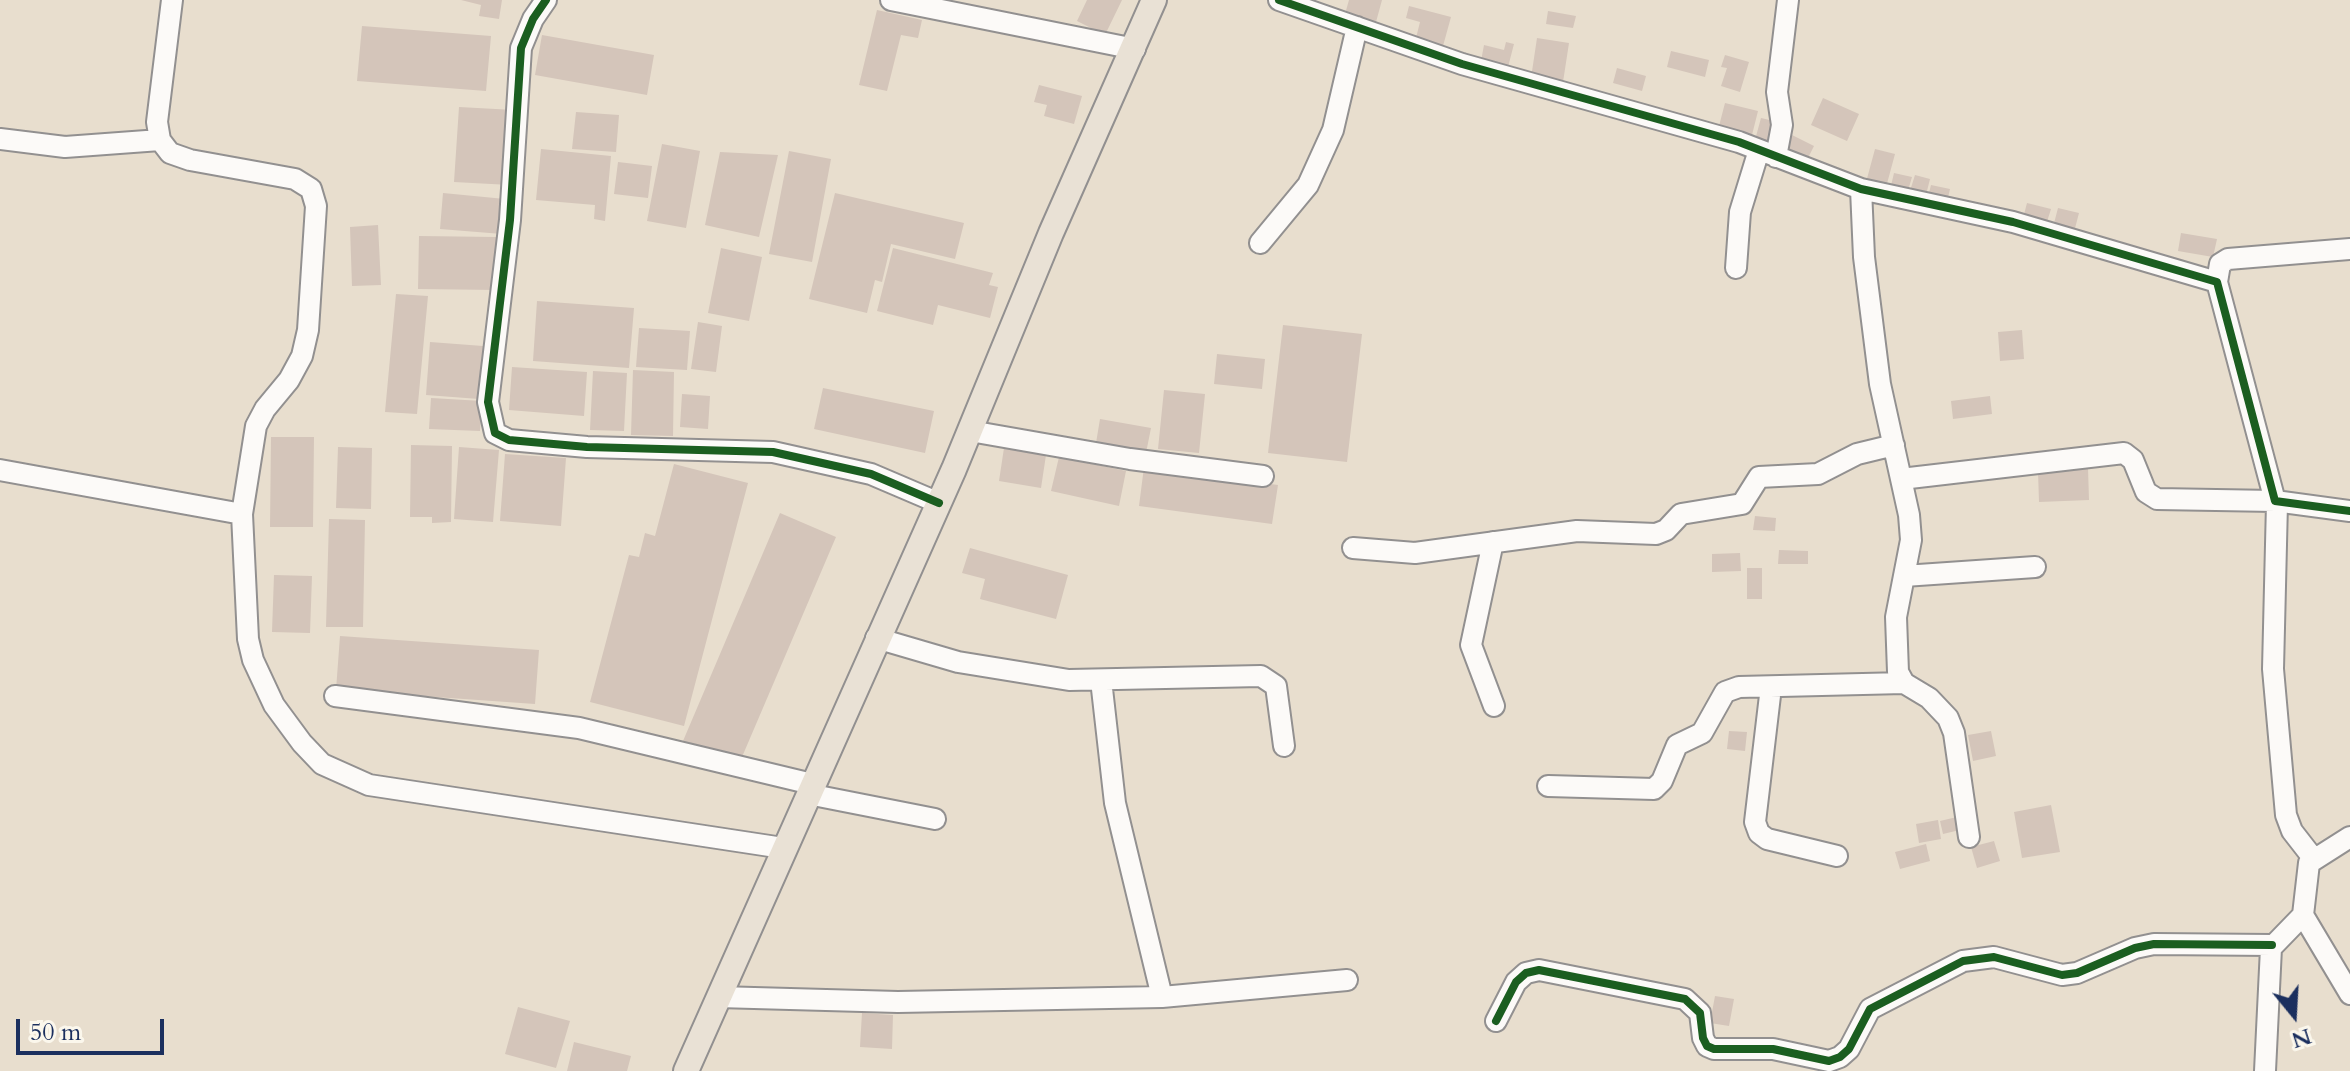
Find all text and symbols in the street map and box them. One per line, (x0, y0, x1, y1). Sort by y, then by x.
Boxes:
north arrow (2254, 975, 2334, 1055)
scale bar (20, 1003, 168, 1053)
text: 50 m (30, 1016, 81, 1049)
text: N (2288, 1021, 2315, 1055)

